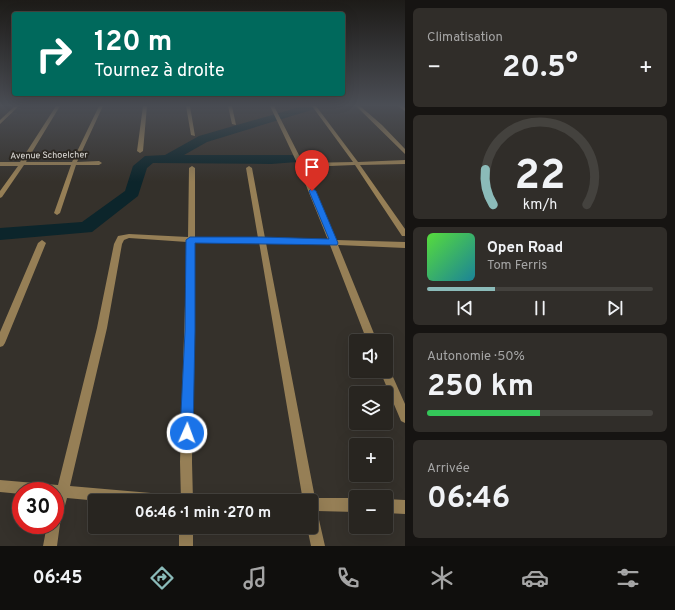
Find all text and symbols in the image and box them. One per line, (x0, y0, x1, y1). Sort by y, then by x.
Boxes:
text: 120 m (94, 25, 172, 61)
icon: right (28, 28, 80, 80)
text: Climatisation (427, 30, 503, 46)
text: 20.5° (502, 50, 578, 87)
text: − (427, 55, 441, 82)
text: + (639, 55, 653, 82)
text: Tournez à droite (94, 60, 225, 83)
street label: Avenue Schoelcher (10, 149, 88, 162)
pin (295, 150, 329, 191)
text: 22 (515, 150, 565, 203)
icon: arrive (301, 156, 323, 178)
text: km/h (523, 195, 557, 213)
text: Open Road (487, 239, 563, 258)
text: Tom Ferris (487, 258, 547, 274)
icon: previous (454, 297, 476, 319)
icon: pause (529, 297, 551, 319)
icon: next (604, 297, 626, 319)
map controls (349, 334, 393, 534)
button: sound (349, 334, 393, 378)
text: Autonomie · 50% (427, 349, 525, 365)
text: 250 km (427, 369, 534, 406)
button: layers (349, 386, 393, 430)
position arrow (166, 412, 208, 454)
button: + (349, 438, 393, 482)
text: Arrivée (427, 461, 470, 477)
text: 06:46 (427, 481, 510, 518)
speed limit sign: 30 (12, 482, 64, 534)
button: − (349, 490, 393, 534)
text: 06:46 · 1 min · 270 m (135, 504, 271, 523)
icon: directions (148, 564, 176, 592)
icon: music (241, 564, 269, 592)
icon: phone (334, 564, 362, 592)
icon: climate (428, 564, 456, 592)
icon: car (521, 564, 549, 592)
icon: filters (614, 564, 642, 592)
text: 06:45 (33, 567, 82, 590)

